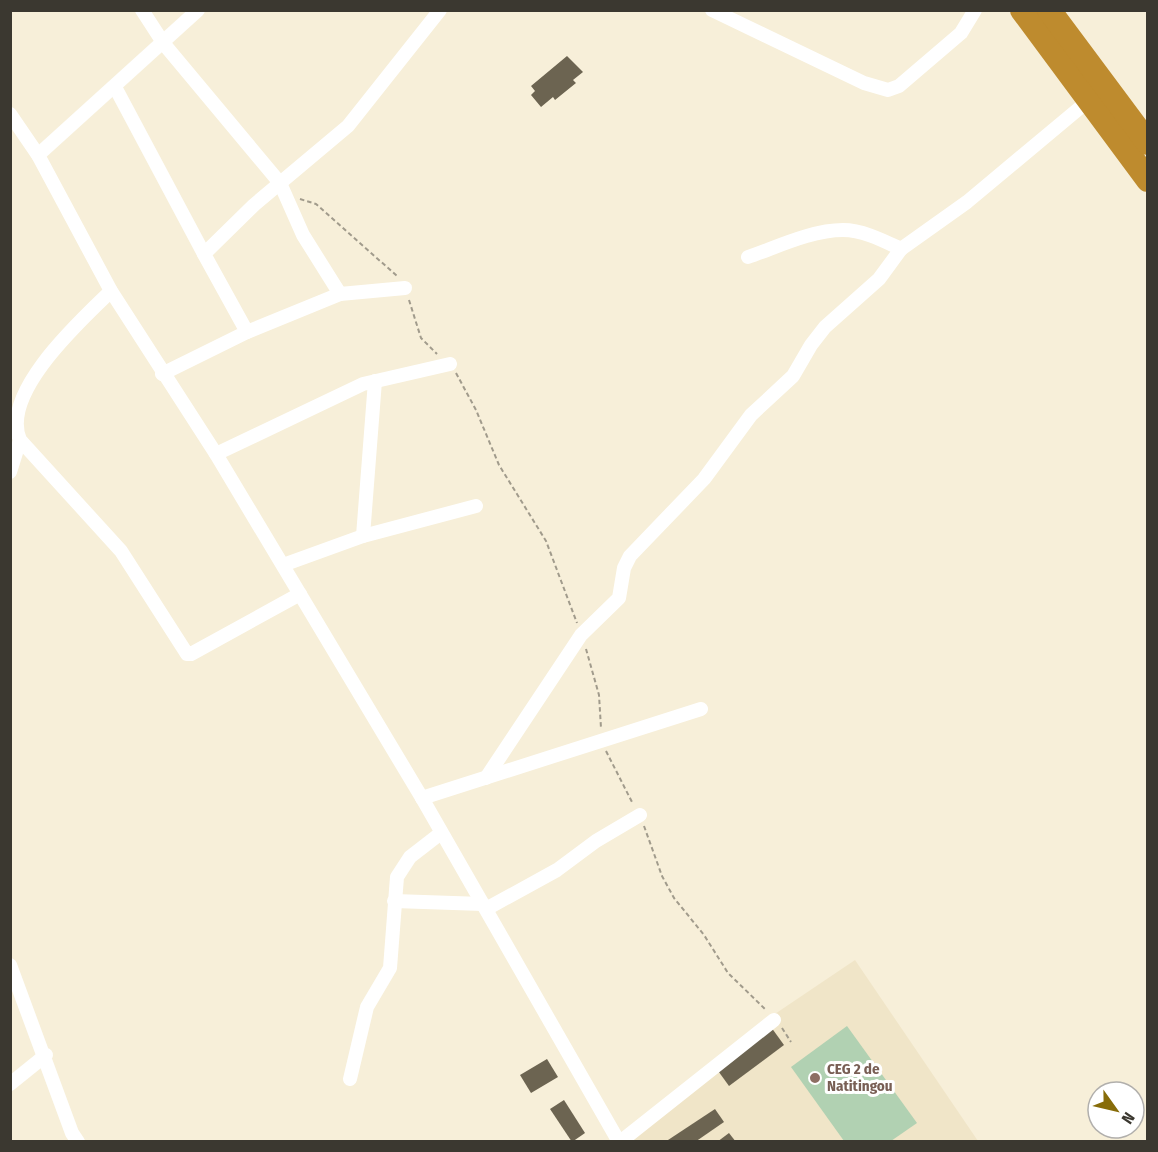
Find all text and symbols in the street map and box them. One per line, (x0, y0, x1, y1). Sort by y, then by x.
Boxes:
place label: CEG 2 de Natitingou (827, 1060, 893, 1095)
marker: CEG 2 de Natitingou (808, 1071, 822, 1085)
north arrow (1086, 1080, 1146, 1140)
text: N (1117, 1109, 1139, 1127)

